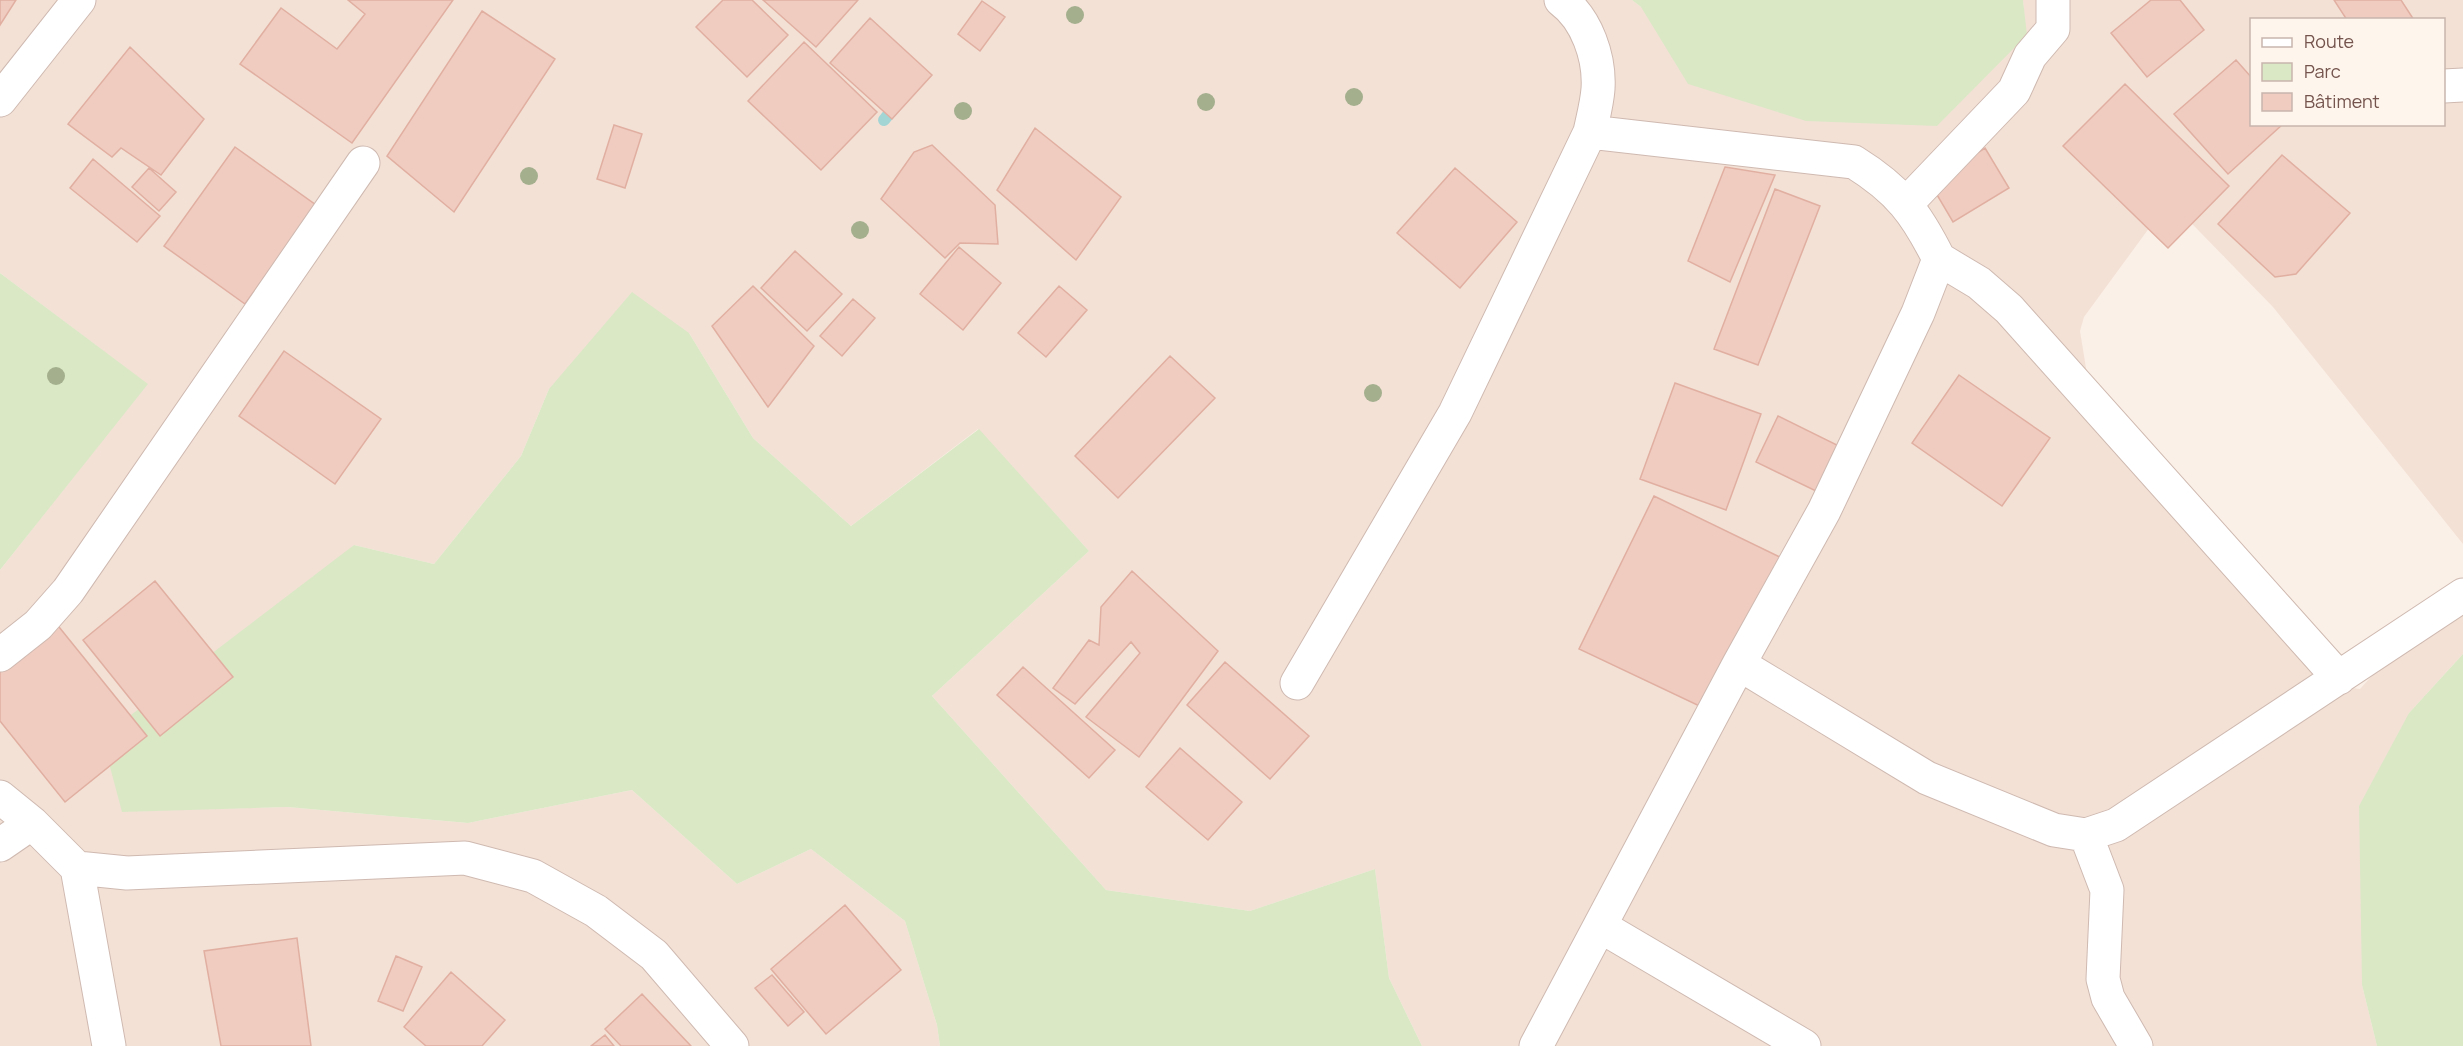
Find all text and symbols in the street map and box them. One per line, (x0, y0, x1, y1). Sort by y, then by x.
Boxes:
legend (2250, 18, 2445, 126)
text: Route (2304, 29, 2354, 53)
text: Parc (2304, 59, 2341, 83)
text: Bâtiment (2304, 89, 2380, 113)

